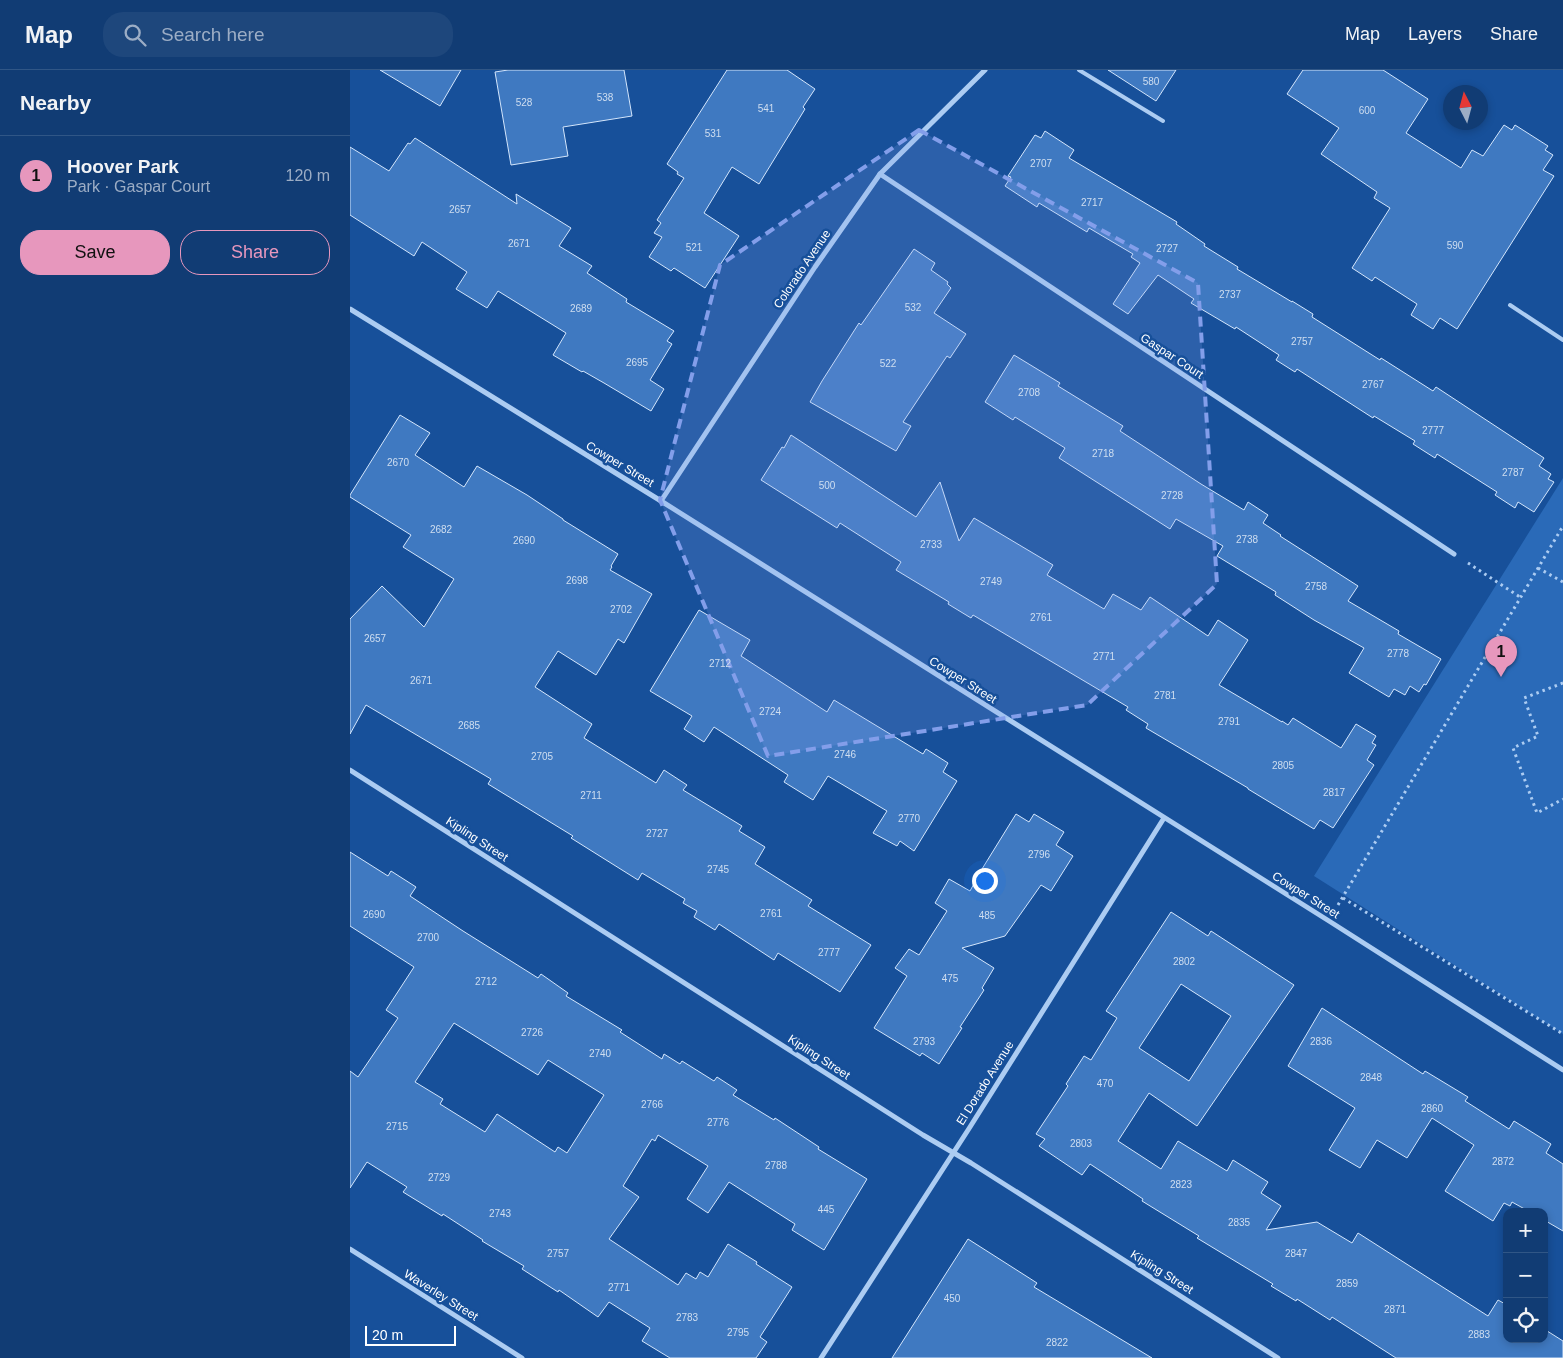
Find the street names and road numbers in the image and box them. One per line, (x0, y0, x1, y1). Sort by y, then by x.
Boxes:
street label: Colorado Avenue (771, 227, 834, 311)
street label: Gaspar Court (1138, 331, 1207, 382)
street label: Cowper Street (584, 438, 657, 490)
street label: Cowper Street (927, 654, 1000, 707)
street label: Kipling Street (443, 814, 511, 865)
street label: Cowper Street (1270, 869, 1343, 922)
street label: Kipling Street (785, 1032, 853, 1083)
street label: El Dorado Avenue (953, 1038, 1017, 1128)
street label: Kipling Street (1128, 1247, 1197, 1297)
street label: Waverley Street (401, 1267, 481, 1324)

